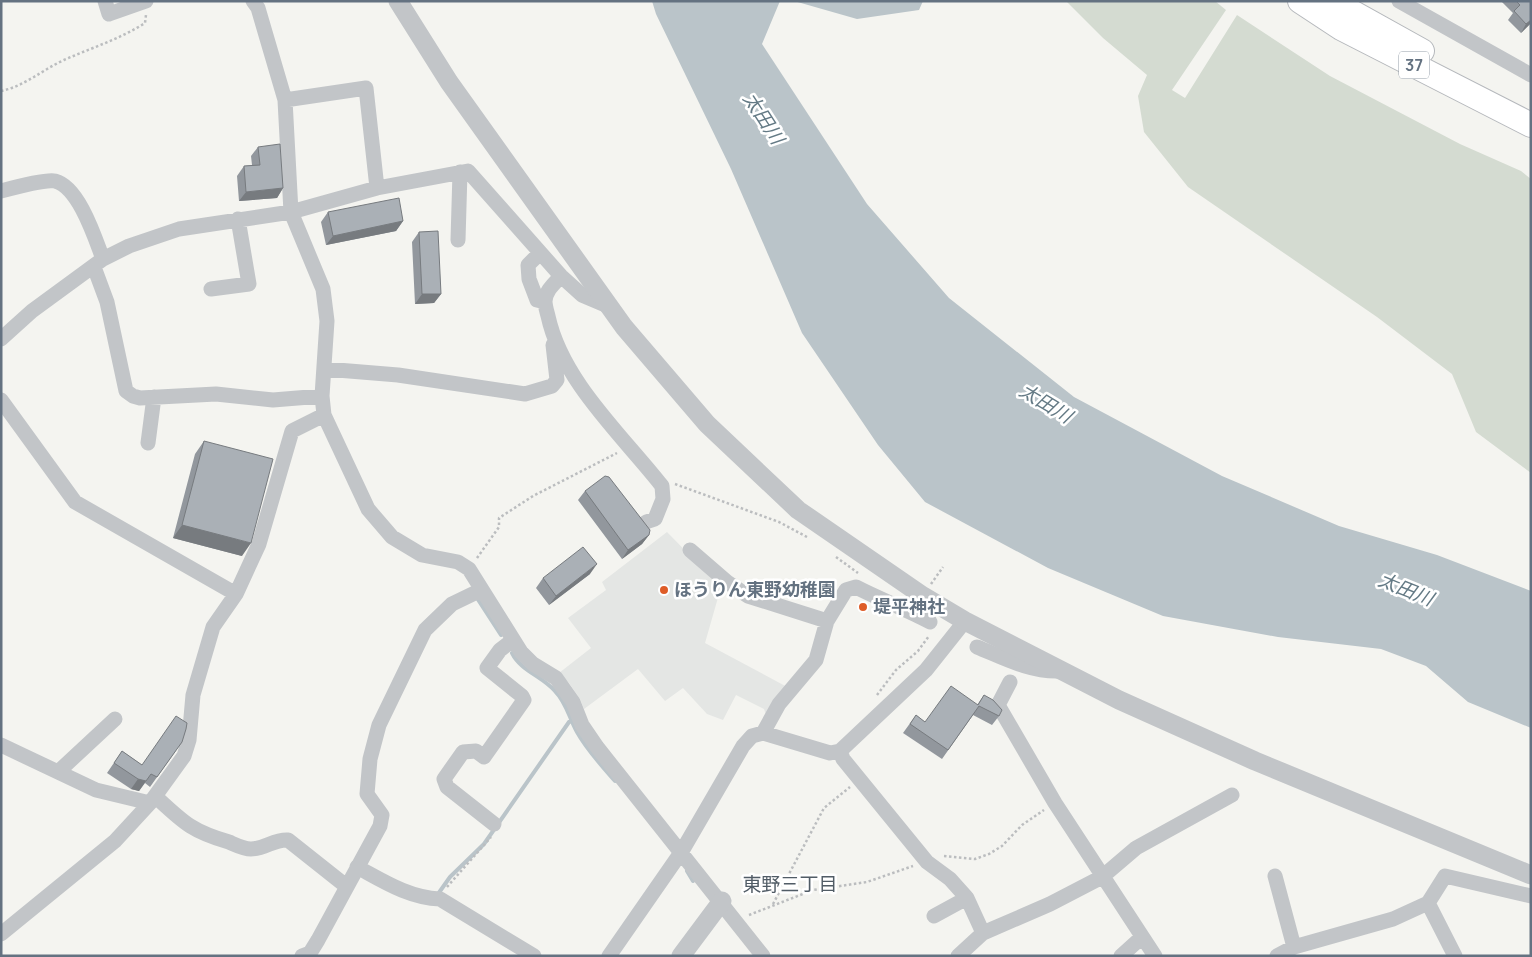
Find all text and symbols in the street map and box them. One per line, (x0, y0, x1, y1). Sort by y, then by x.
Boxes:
road number: 37 (1399, 52, 1429, 78)
water label: 太田川 (738, 87, 792, 151)
water label: 太田川 (1015, 377, 1079, 430)
water label: 太田川 (1375, 566, 1439, 612)
place label: ほうりん東野幼稚園 (674, 577, 836, 601)
marker: ほうりん東野幼稚園 (658, 584, 670, 596)
place label: 堤平神社 (873, 594, 945, 618)
marker: 堤平神社 (857, 601, 869, 613)
district label: 東野三丁目 (742, 871, 838, 897)

